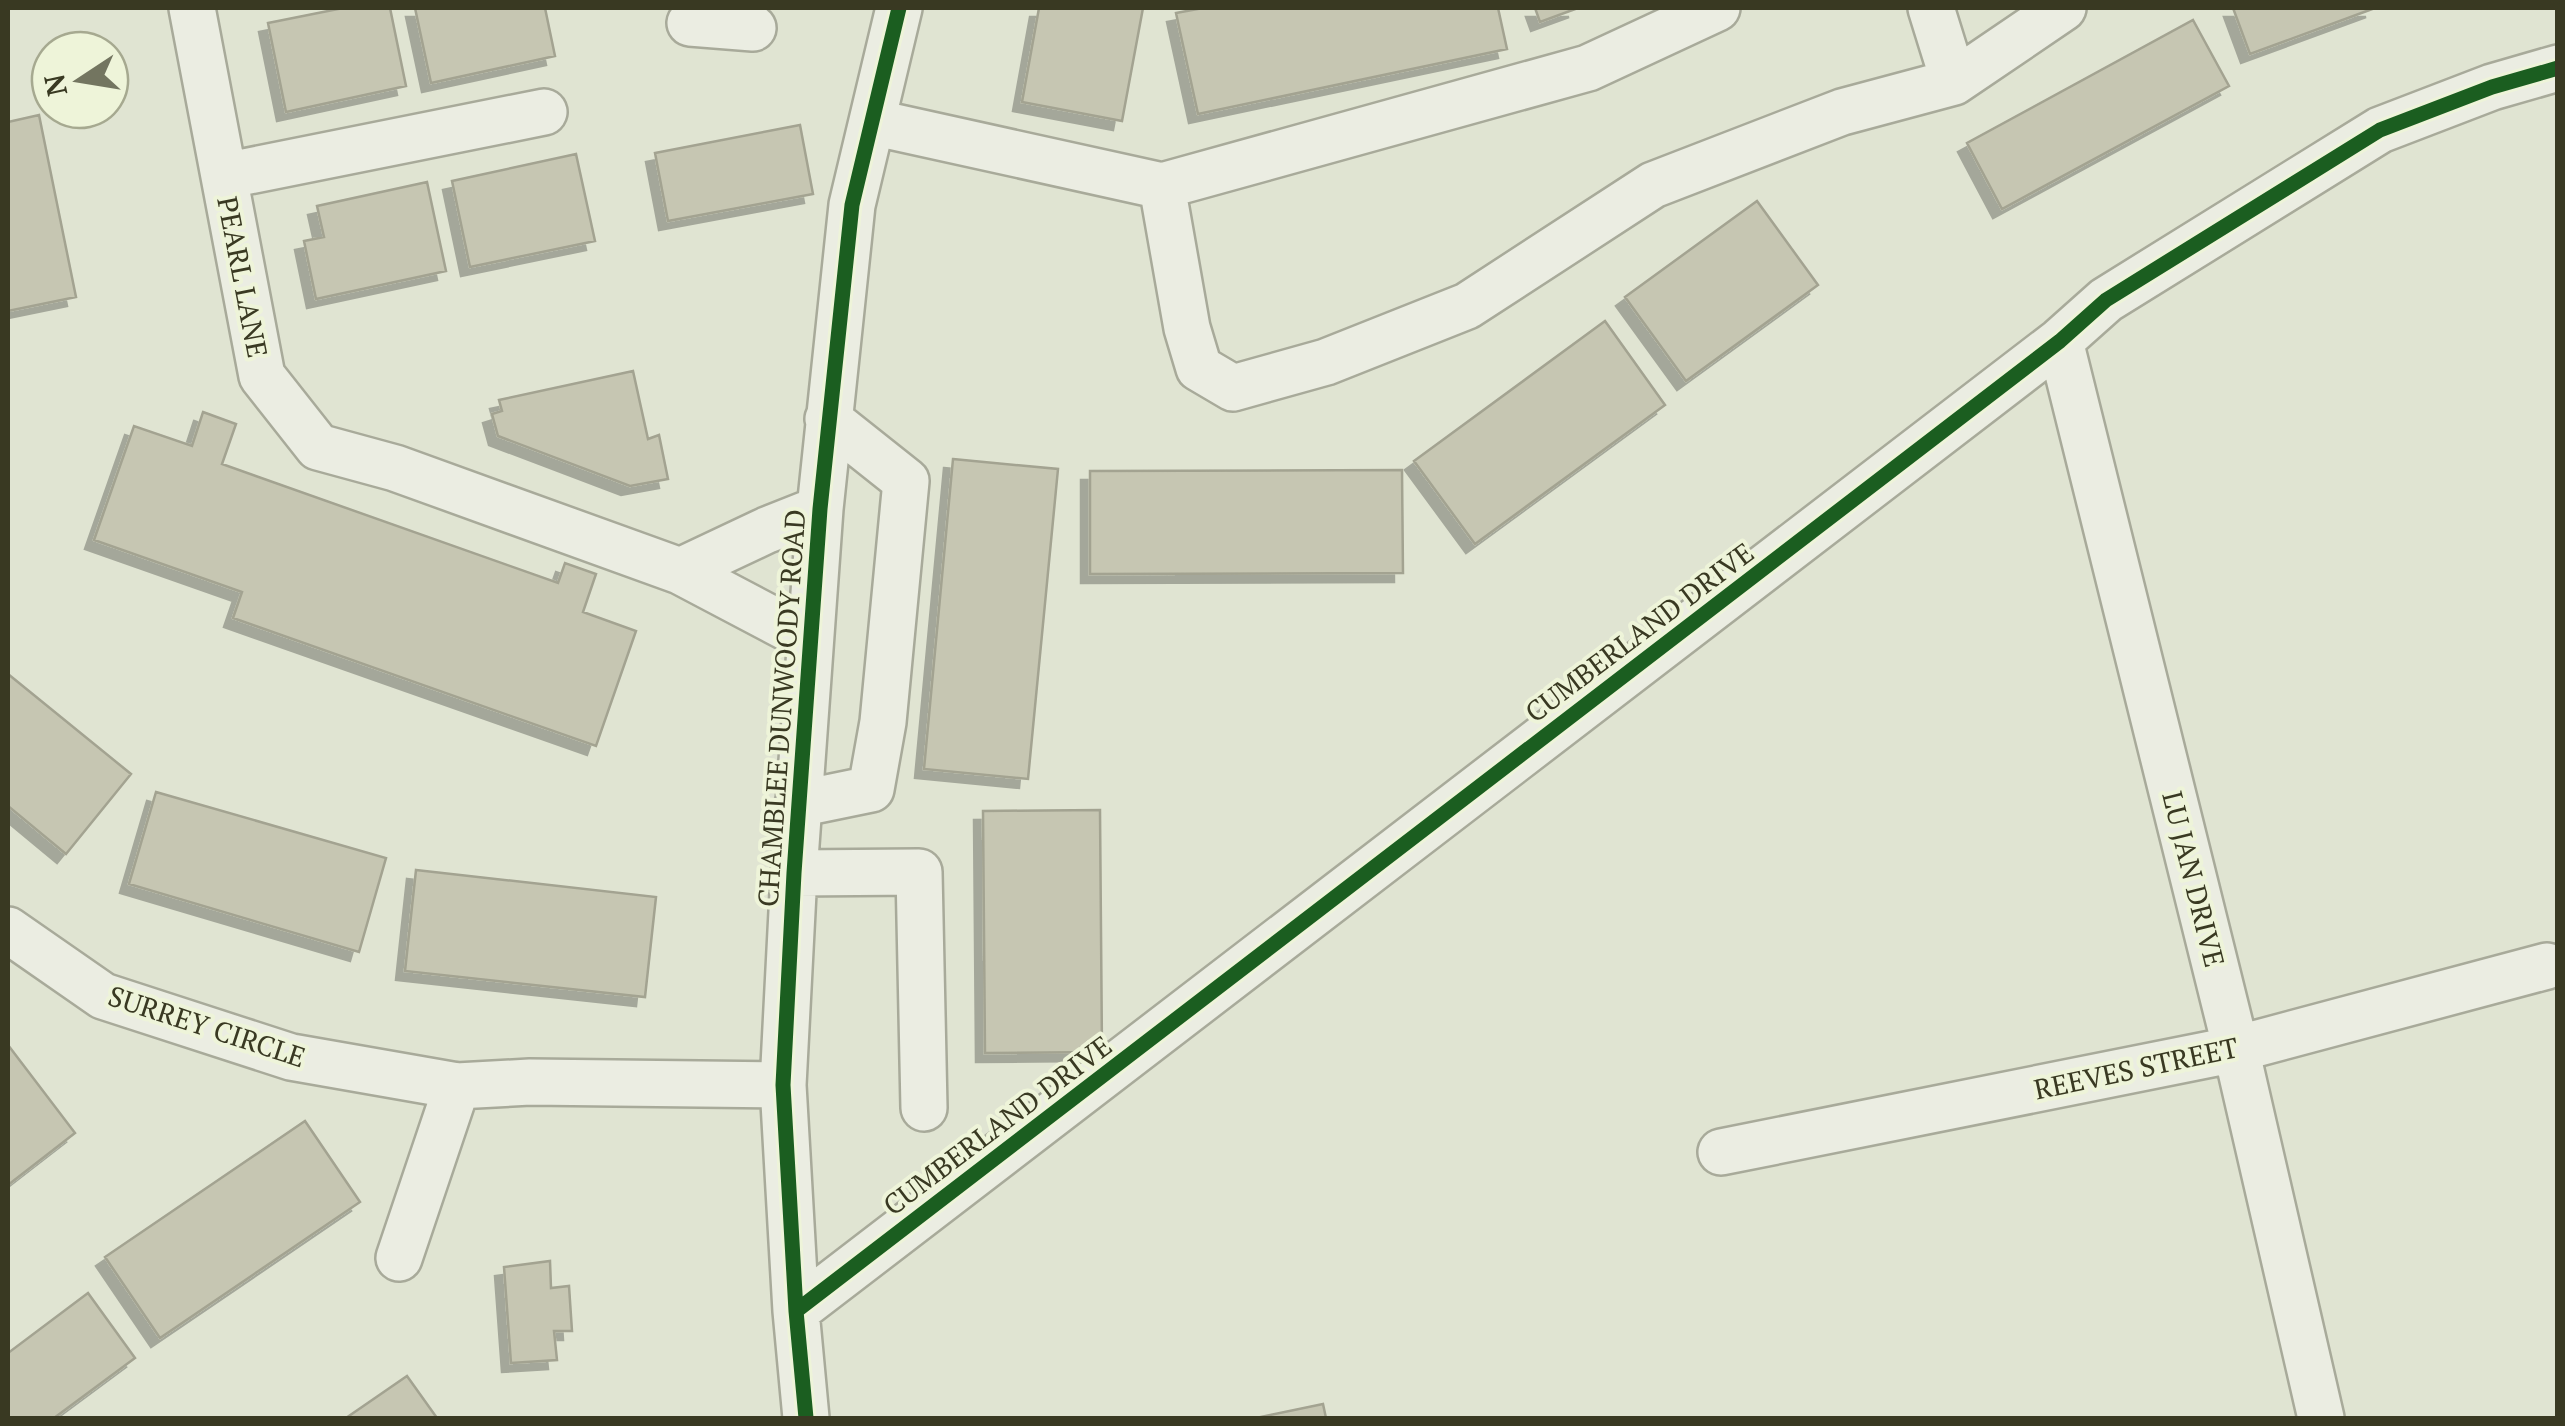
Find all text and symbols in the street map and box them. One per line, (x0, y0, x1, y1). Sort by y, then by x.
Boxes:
north arrow (30, 30, 130, 130)
text: N (35, 71, 75, 100)
street label: PEARL LANE (209, 193, 277, 361)
street label: CHAMBLEE DUNWOODY ROAD (749, 508, 813, 908)
street label: CUMBERLAND DRIVE (1517, 534, 1761, 730)
street label: LU JAN DRIVE (2154, 787, 2234, 971)
street label: SURREY CIRCLE (104, 977, 310, 1075)
street label: CUMBERLAND DRIVE (875, 1027, 1119, 1223)
street label: REEVES STREET (2031, 1028, 2241, 1108)

